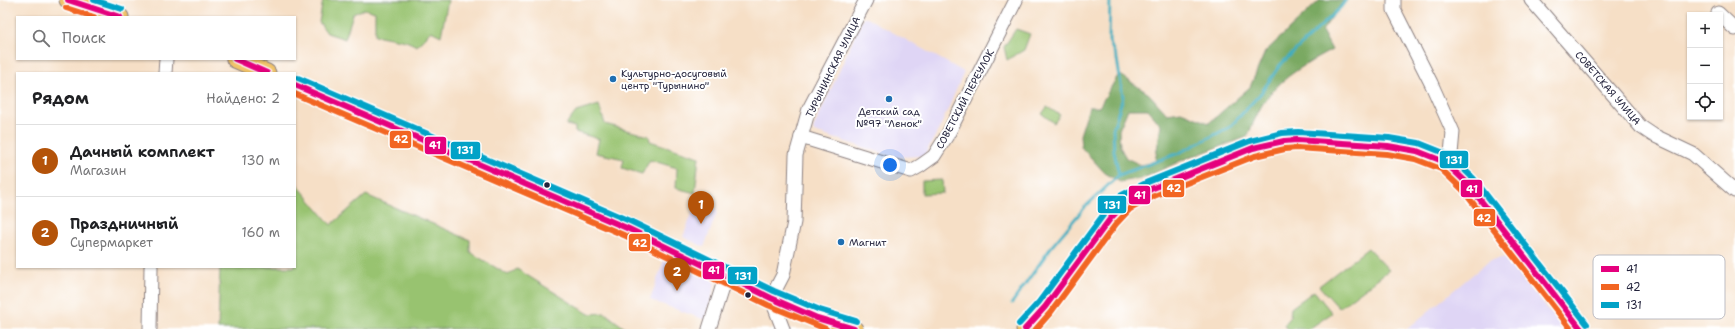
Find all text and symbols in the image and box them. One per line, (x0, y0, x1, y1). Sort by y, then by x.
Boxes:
map controls (1687, 12, 1723, 120)
button: + (1687, 12, 1723, 48)
street label: ТУРЫНИНСКАЯ УЛИЦА (803, 14, 863, 120)
search box (16, 16, 296, 60)
icon: search (30, 27, 52, 49)
text: Поиск (62, 28, 106, 48)
street label: СОВЕТСКИЙ ПЕРЕУЛОК (933, 46, 997, 151)
street label: СОВЕТСКАЯ УЛИЦА (1572, 48, 1644, 128)
button: − (1687, 48, 1723, 84)
place label: Культурно-досуговый центр "Турынино" (621, 67, 727, 92)
marker: Культурно-досуговый центр "Турынино" (608, 74, 618, 84)
button: locate (1687, 84, 1723, 120)
text: Рядом (32, 87, 89, 109)
text: Найдено: 2 (206, 90, 280, 107)
marker: Детский сад №97 "Ленок" (884, 94, 894, 104)
place label: Детский сад №97 "Ленок" (856, 105, 922, 130)
line badge: 42 (389, 130, 412, 149)
text: 42 (394, 132, 409, 147)
line badge: 41 (424, 136, 447, 155)
text: 41 (429, 138, 441, 153)
line badge: 131 (450, 141, 481, 160)
text: Дачный комплект (70, 142, 215, 162)
text: 131 (457, 143, 474, 158)
line badge: 131 (1439, 150, 1469, 169)
text: 1 (42, 152, 48, 169)
text: 130 m (242, 152, 280, 169)
text: 131 (1446, 153, 1463, 168)
your location (880, 155, 900, 175)
text: Магазин (70, 162, 126, 179)
line badge: 42 (1162, 179, 1185, 198)
line badge: 41 (1460, 179, 1483, 198)
unlabelled marker (542, 180, 552, 190)
text: 42 (1167, 181, 1182, 196)
text: 41 (1466, 182, 1478, 197)
line badge: 41 (1128, 185, 1151, 205)
text: 41 (1134, 188, 1146, 203)
pin: 1 (688, 191, 714, 224)
line badge: 131 (1097, 195, 1127, 214)
text: 131 (1104, 198, 1121, 213)
line badge: 42 (1473, 208, 1496, 227)
text: 42 (1477, 211, 1492, 226)
text: Праздничный (70, 214, 178, 234)
text: 2 (40, 224, 50, 241)
text: 160 m (242, 224, 280, 241)
line badge: 42 (628, 233, 651, 252)
text: Супермаркет (70, 234, 153, 251)
text: 42 (633, 236, 648, 251)
place label: Магнит (849, 236, 887, 249)
marker: Магнит (836, 237, 846, 247)
legend (1593, 255, 1725, 319)
pin: 2 (664, 258, 690, 291)
line badge: 41 (702, 261, 725, 280)
text: 41 (1626, 262, 1638, 277)
text: 41 (708, 263, 720, 278)
line badge: 131 (727, 266, 758, 285)
text: 131 (735, 269, 752, 284)
text: 42 (1626, 280, 1641, 295)
unlabelled marker (743, 290, 753, 300)
text: 131 (1626, 298, 1642, 313)

